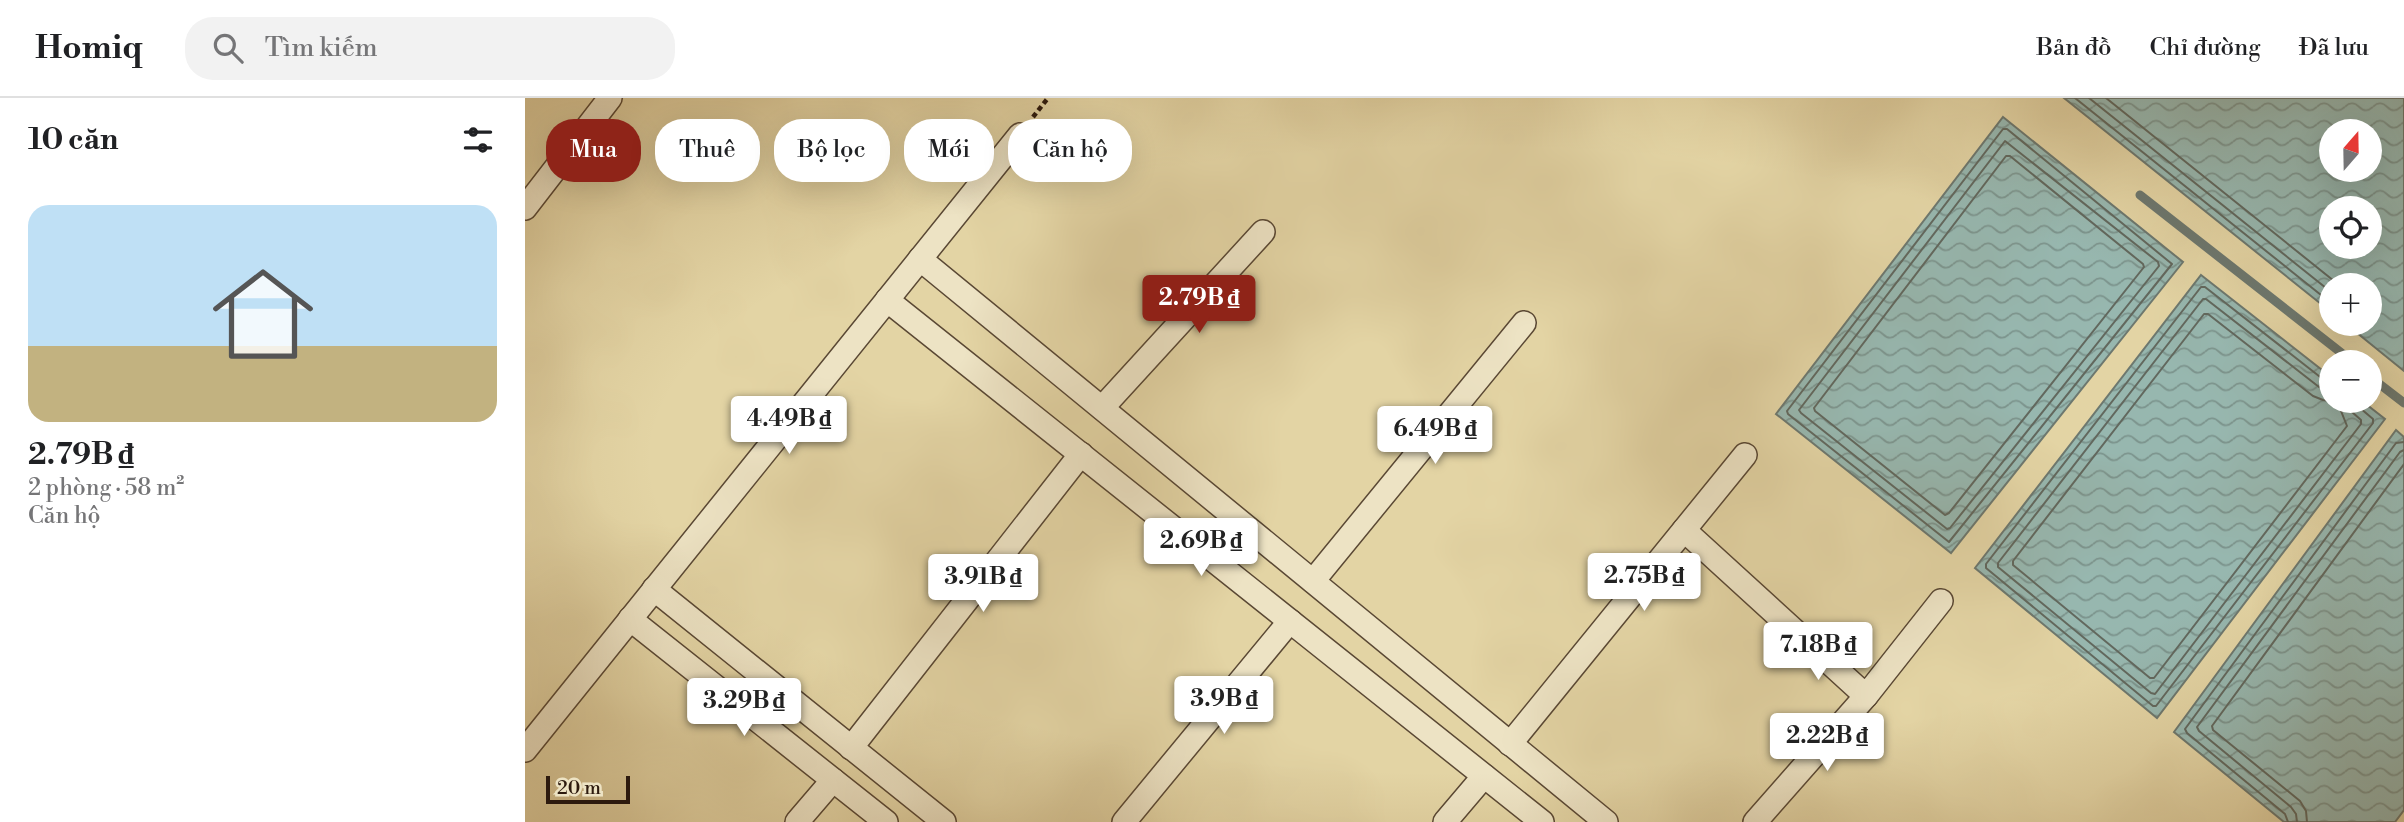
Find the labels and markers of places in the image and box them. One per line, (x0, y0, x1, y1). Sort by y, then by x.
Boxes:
pin: 2.79B ₫ (1134, 275, 1264, 335)
pin: 4.49B ₫ (724, 396, 854, 456)
pin: 6.49B ₫ (1370, 406, 1500, 466)
pin: 2.69B ₫ (1136, 518, 1266, 578)
pin: 3.91B ₫ (918, 554, 1048, 614)
pin: 2.75B ₫ (1579, 554, 1709, 613)
pin: 7.18B ₫ (1753, 622, 1883, 682)
pin: 3.9B ₫ (1167, 676, 1281, 736)
pin: 3.29B ₫ (679, 678, 809, 738)
pin: 2.22B ₫ (1762, 714, 1892, 773)

